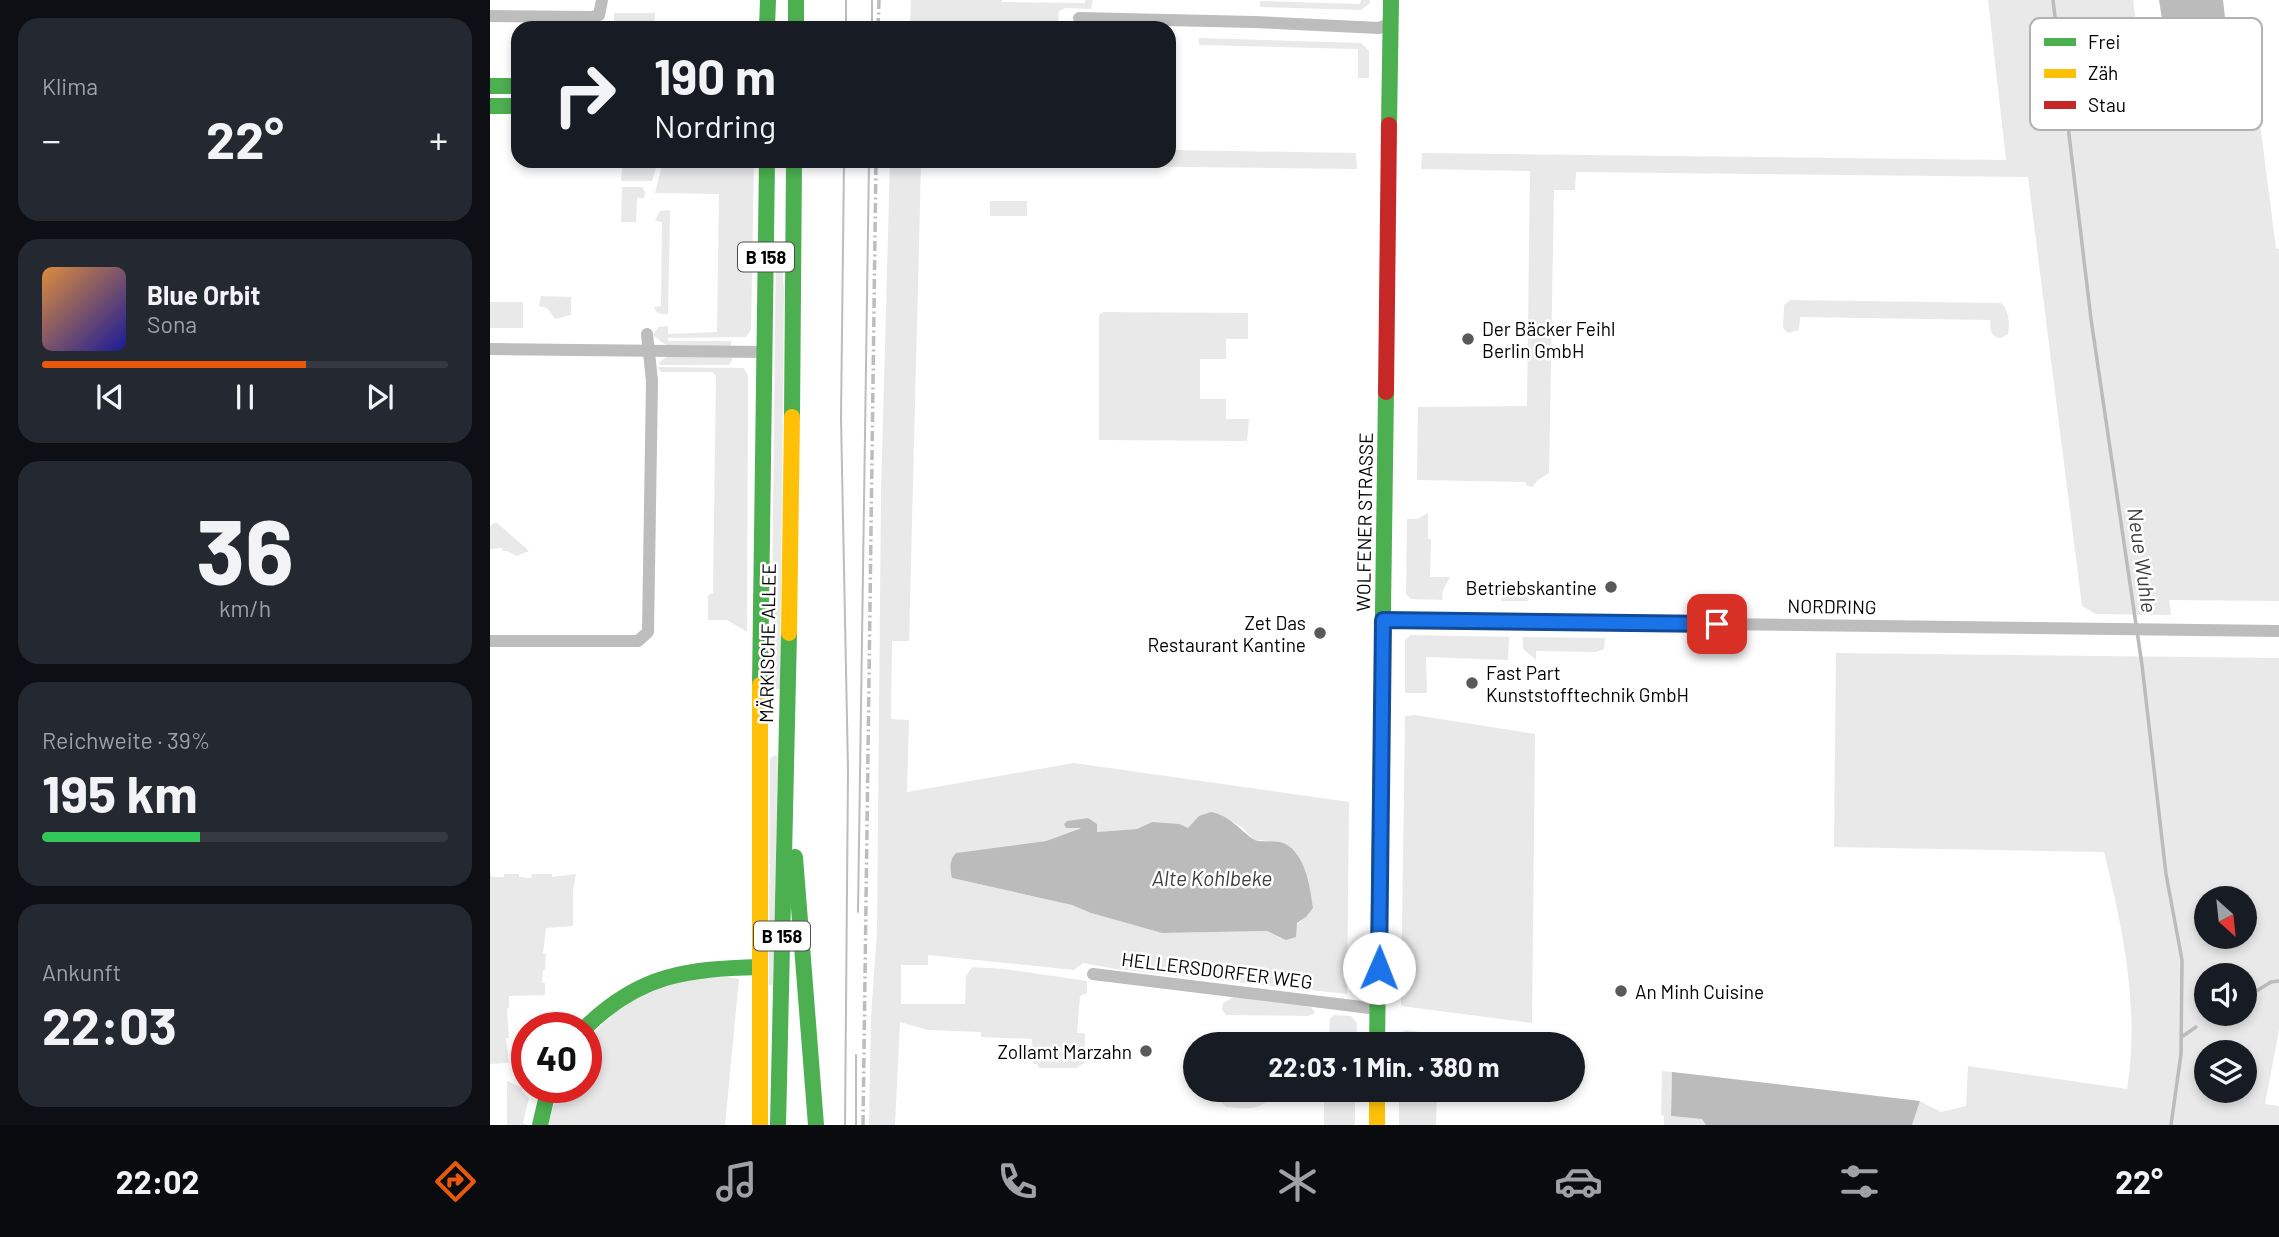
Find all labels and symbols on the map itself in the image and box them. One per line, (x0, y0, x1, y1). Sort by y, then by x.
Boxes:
legend (2030, 18, 2262, 130)
text: Frei (2088, 30, 2120, 53)
text: Zäh (2088, 61, 2118, 84)
text: Stau (2088, 93, 2126, 116)
road number: B 158 (738, 243, 794, 272)
place label: Der Bäcker Feihl Berlin GmbH (1482, 317, 1615, 362)
marker: Der Bäcker Feihl Berlin GmbH (1460, 331, 1476, 347)
street label: WOLFENER STRASSE (1351, 432, 1377, 612)
water label: Neue Wuhle (2123, 506, 2163, 614)
street label: MÄRKISCHE ALLEE (754, 563, 780, 723)
place label: Betriebskantine (1465, 576, 1597, 599)
marker: Betriebskantine (1603, 579, 1619, 595)
pin (1687, 594, 1747, 654)
street label: NORDRING (1787, 594, 1877, 618)
place label: Zet Das Restaurant Kantine (1147, 611, 1306, 656)
marker: Zet Das Restaurant Kantine (1312, 625, 1328, 641)
place label: Fast Part Kunststofftechnik GmbH (1486, 661, 1689, 706)
marker: Fast Part Kunststofftechnik GmbH (1464, 675, 1480, 691)
water label: Alte Kohlbeke (1152, 865, 1272, 890)
north arrow (2194, 886, 2258, 948)
road number: B 158 (754, 922, 810, 951)
position arrow (1342, 931, 1416, 1005)
street label: HELLERSDORFER WEG (1120, 947, 1314, 993)
place label: An Minh Cuisine (1635, 980, 1764, 1003)
marker: An Minh Cuisine (1613, 983, 1629, 999)
speed limit sign: 40 (511, 1012, 602, 1103)
place label: Zollamt Marzahn (997, 1040, 1132, 1063)
marker: Zollamt Marzahn (1138, 1043, 1154, 1059)

